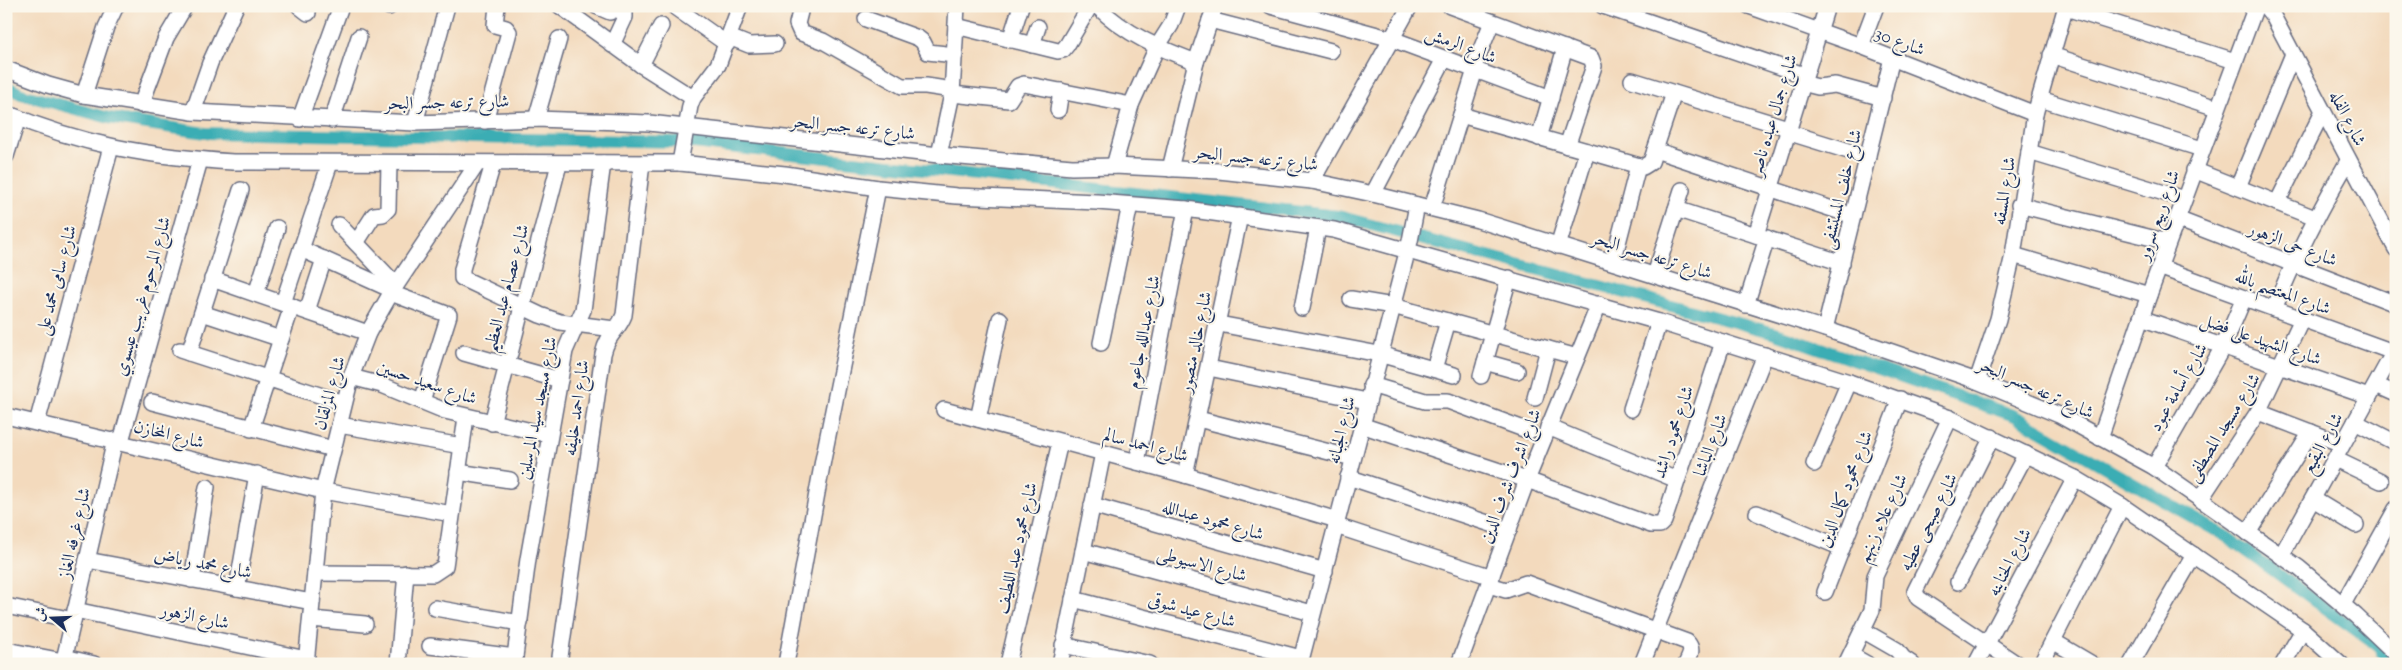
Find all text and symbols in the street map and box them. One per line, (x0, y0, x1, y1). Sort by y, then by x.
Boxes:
street label: شارع الرمش (1421, 21, 1500, 72)
street label: شارع 30 (1870, 21, 1928, 64)
street label: شارع جمال عبده ناصر (1743, 52, 1806, 182)
street label: شارع الفله (2321, 86, 2371, 151)
street label: شارع ترعه جسر البحر (382, 90, 510, 118)
street label: شارع ترعه جسر البحر (787, 109, 916, 148)
street label: شارع خلف المستشفى (1815, 127, 1870, 252)
street label: شارع ترعه جسر البحر (1190, 140, 1319, 179)
street label: شارع المسقه (1988, 155, 2024, 228)
street label: شارع ربيع سرور (2131, 167, 2189, 267)
street label: شارع المرحوم غريب عيسوي (109, 214, 180, 380)
street label: شارع حى الزهور (2242, 216, 2340, 275)
street label: شارع سامى محمد على (31, 222, 85, 339)
street label: شارع عصام عبد العظيم (478, 222, 540, 356)
street label: شارع ترعه جسر البحر (1586, 226, 1715, 288)
street label: شارع المعتصم بالله (2230, 262, 2335, 326)
street label: شارع عبدالله جاعوم (1121, 273, 1170, 392)
street label: شارع خالد منصور (1173, 289, 1220, 397)
street label: شارع الشهيد على فضل (2196, 308, 2324, 374)
street label: شارع مسجد سيد المرسلين (512, 335, 566, 482)
street label: شارع أسامة عبود (2142, 338, 2216, 437)
street label: شارع ترعه جسر البحر (1971, 352, 2097, 427)
street label: شارع المزلقان (308, 353, 354, 434)
street label: شارع سعيد حسين (373, 355, 480, 413)
street label: شارع احمد خليفه (558, 358, 598, 458)
street label: شارع مسجد المصطفى (2181, 369, 2268, 487)
street label: شارع محمود راشد (1648, 383, 1702, 482)
street label: شارع الجبانه (1322, 394, 1364, 467)
street label: شارع اشرف شرف الدين (1474, 406, 1550, 548)
street label: شارع البقيع (2296, 409, 2352, 480)
street label: شارع الباشا (1688, 411, 1736, 481)
street label: شارع المخازن (130, 415, 207, 457)
street label: شارع احمد سالم (1100, 423, 1191, 472)
street label: شارع محمود كمال الدين (1813, 427, 1881, 552)
street label: شارع صبحى عطيه (1894, 469, 1966, 577)
street label: شارع علاء زينهم (1852, 470, 1918, 569)
street label: شارع محمود عبد اللطيف (990, 480, 1046, 617)
street label: شارع غرفه الغاز (52, 485, 99, 584)
street label: شارع محمود عبدالله (1158, 495, 1266, 549)
street label: شارع الحناينه (1982, 524, 2040, 602)
street label: شارع الاسيوطى (1154, 541, 1249, 590)
street label: شارع محمد رياض (151, 543, 254, 587)
street label: شارع عيد شوقى (1145, 588, 1238, 636)
north arrow (28, 592, 78, 642)
street label: شارع الزهور (156, 598, 231, 638)
text: ش (30, 604, 53, 624)

